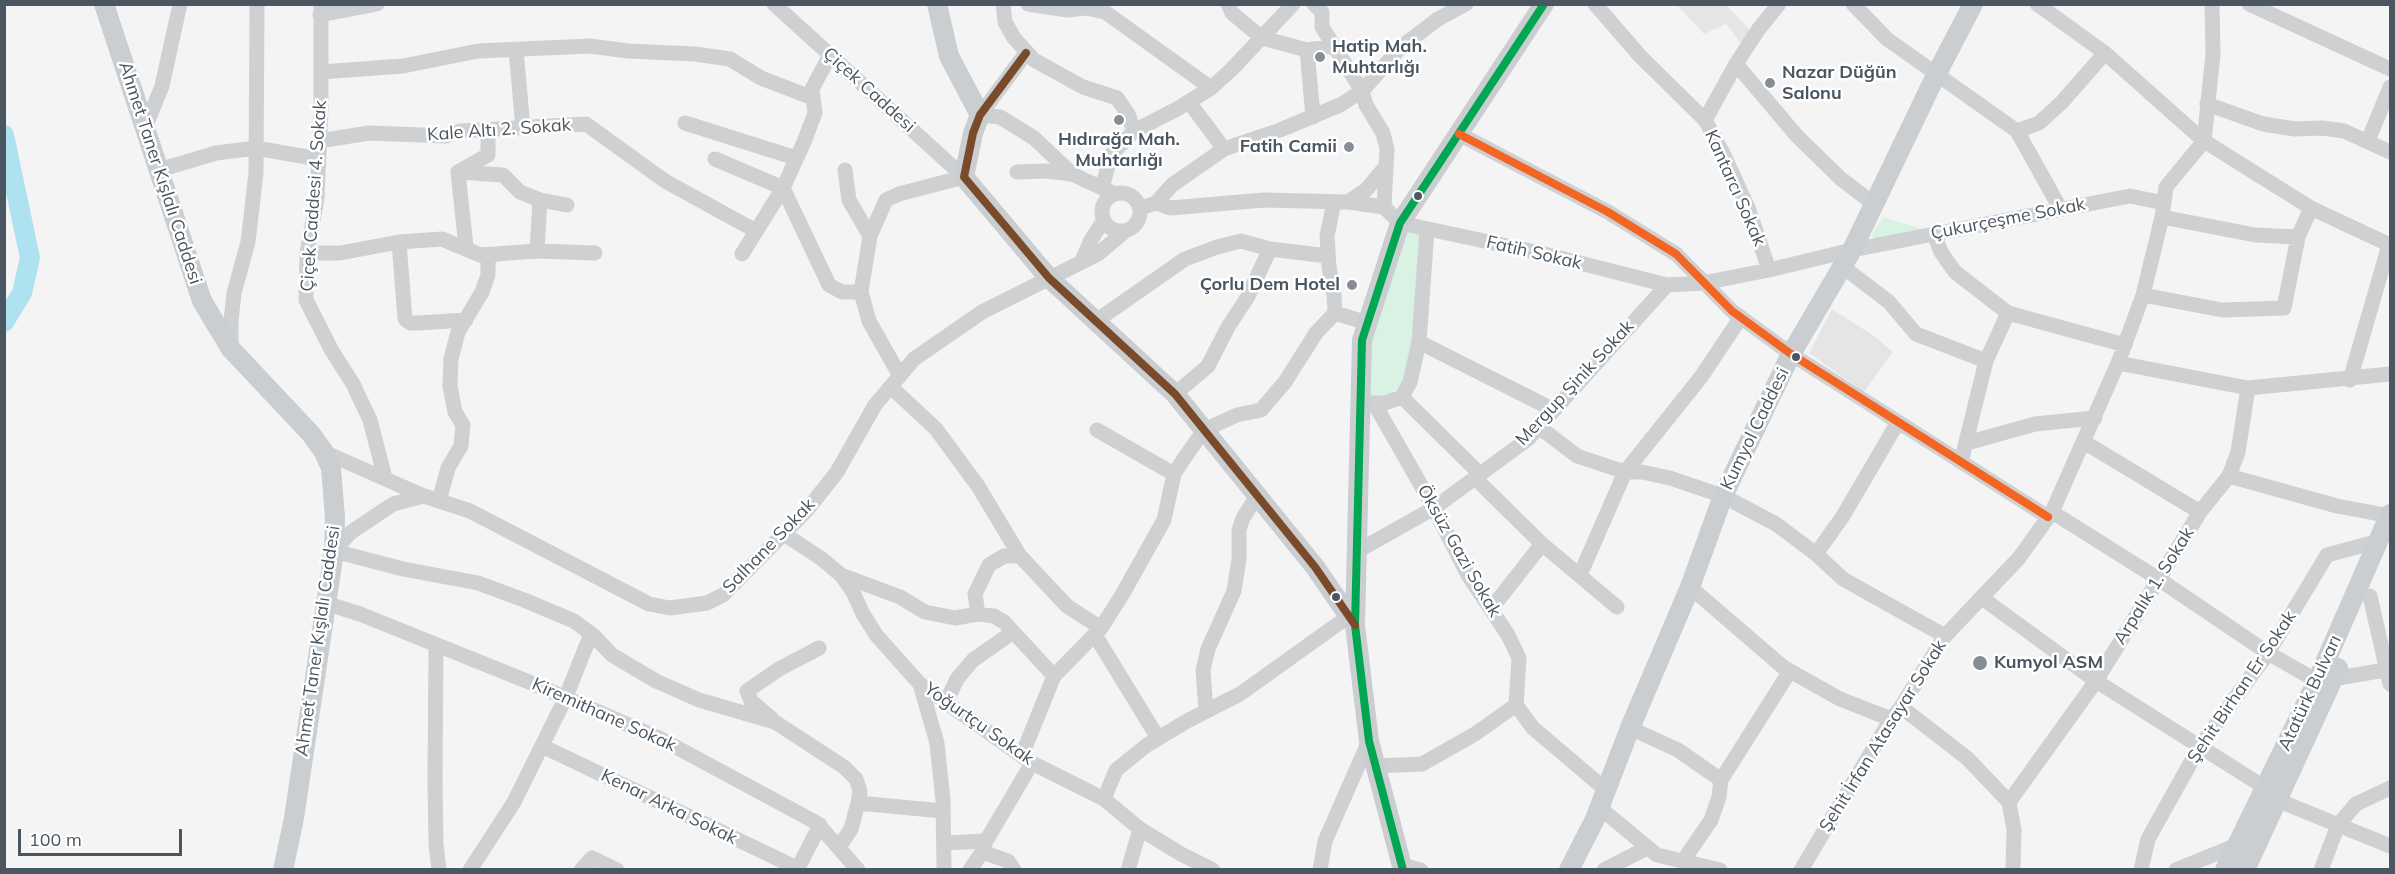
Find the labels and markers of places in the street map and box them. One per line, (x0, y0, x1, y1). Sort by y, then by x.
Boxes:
place label: Hatip Mah. Muhtarlığı (1332, 36, 1427, 78)
marker: Hatip Mah. Muhtarlığı (1313, 50, 1327, 64)
place label: Nazar Düğün Salonu (1782, 62, 1897, 104)
marker: Nazar Düğün Salonu (1763, 76, 1777, 90)
marker: Hıdırağa Mah. Muhtarlığı (1112, 113, 1126, 127)
place label: Hıdırağa Mah. Muhtarlığı (1058, 129, 1180, 172)
place label: Fatih Camii (1240, 136, 1337, 158)
marker: Fatih Camii (1342, 140, 1356, 154)
unlabelled marker (1412, 190, 1424, 202)
place label: Çorlu Dem Hotel (1200, 274, 1340, 296)
marker: Çorlu Dem Hotel (1345, 278, 1359, 292)
unlabelled marker (1790, 351, 1802, 363)
unlabelled marker (1330, 591, 1342, 603)
place label: Kumyol ASM (1994, 652, 2103, 674)
marker: Kumyol ASM (1971, 654, 1989, 672)

